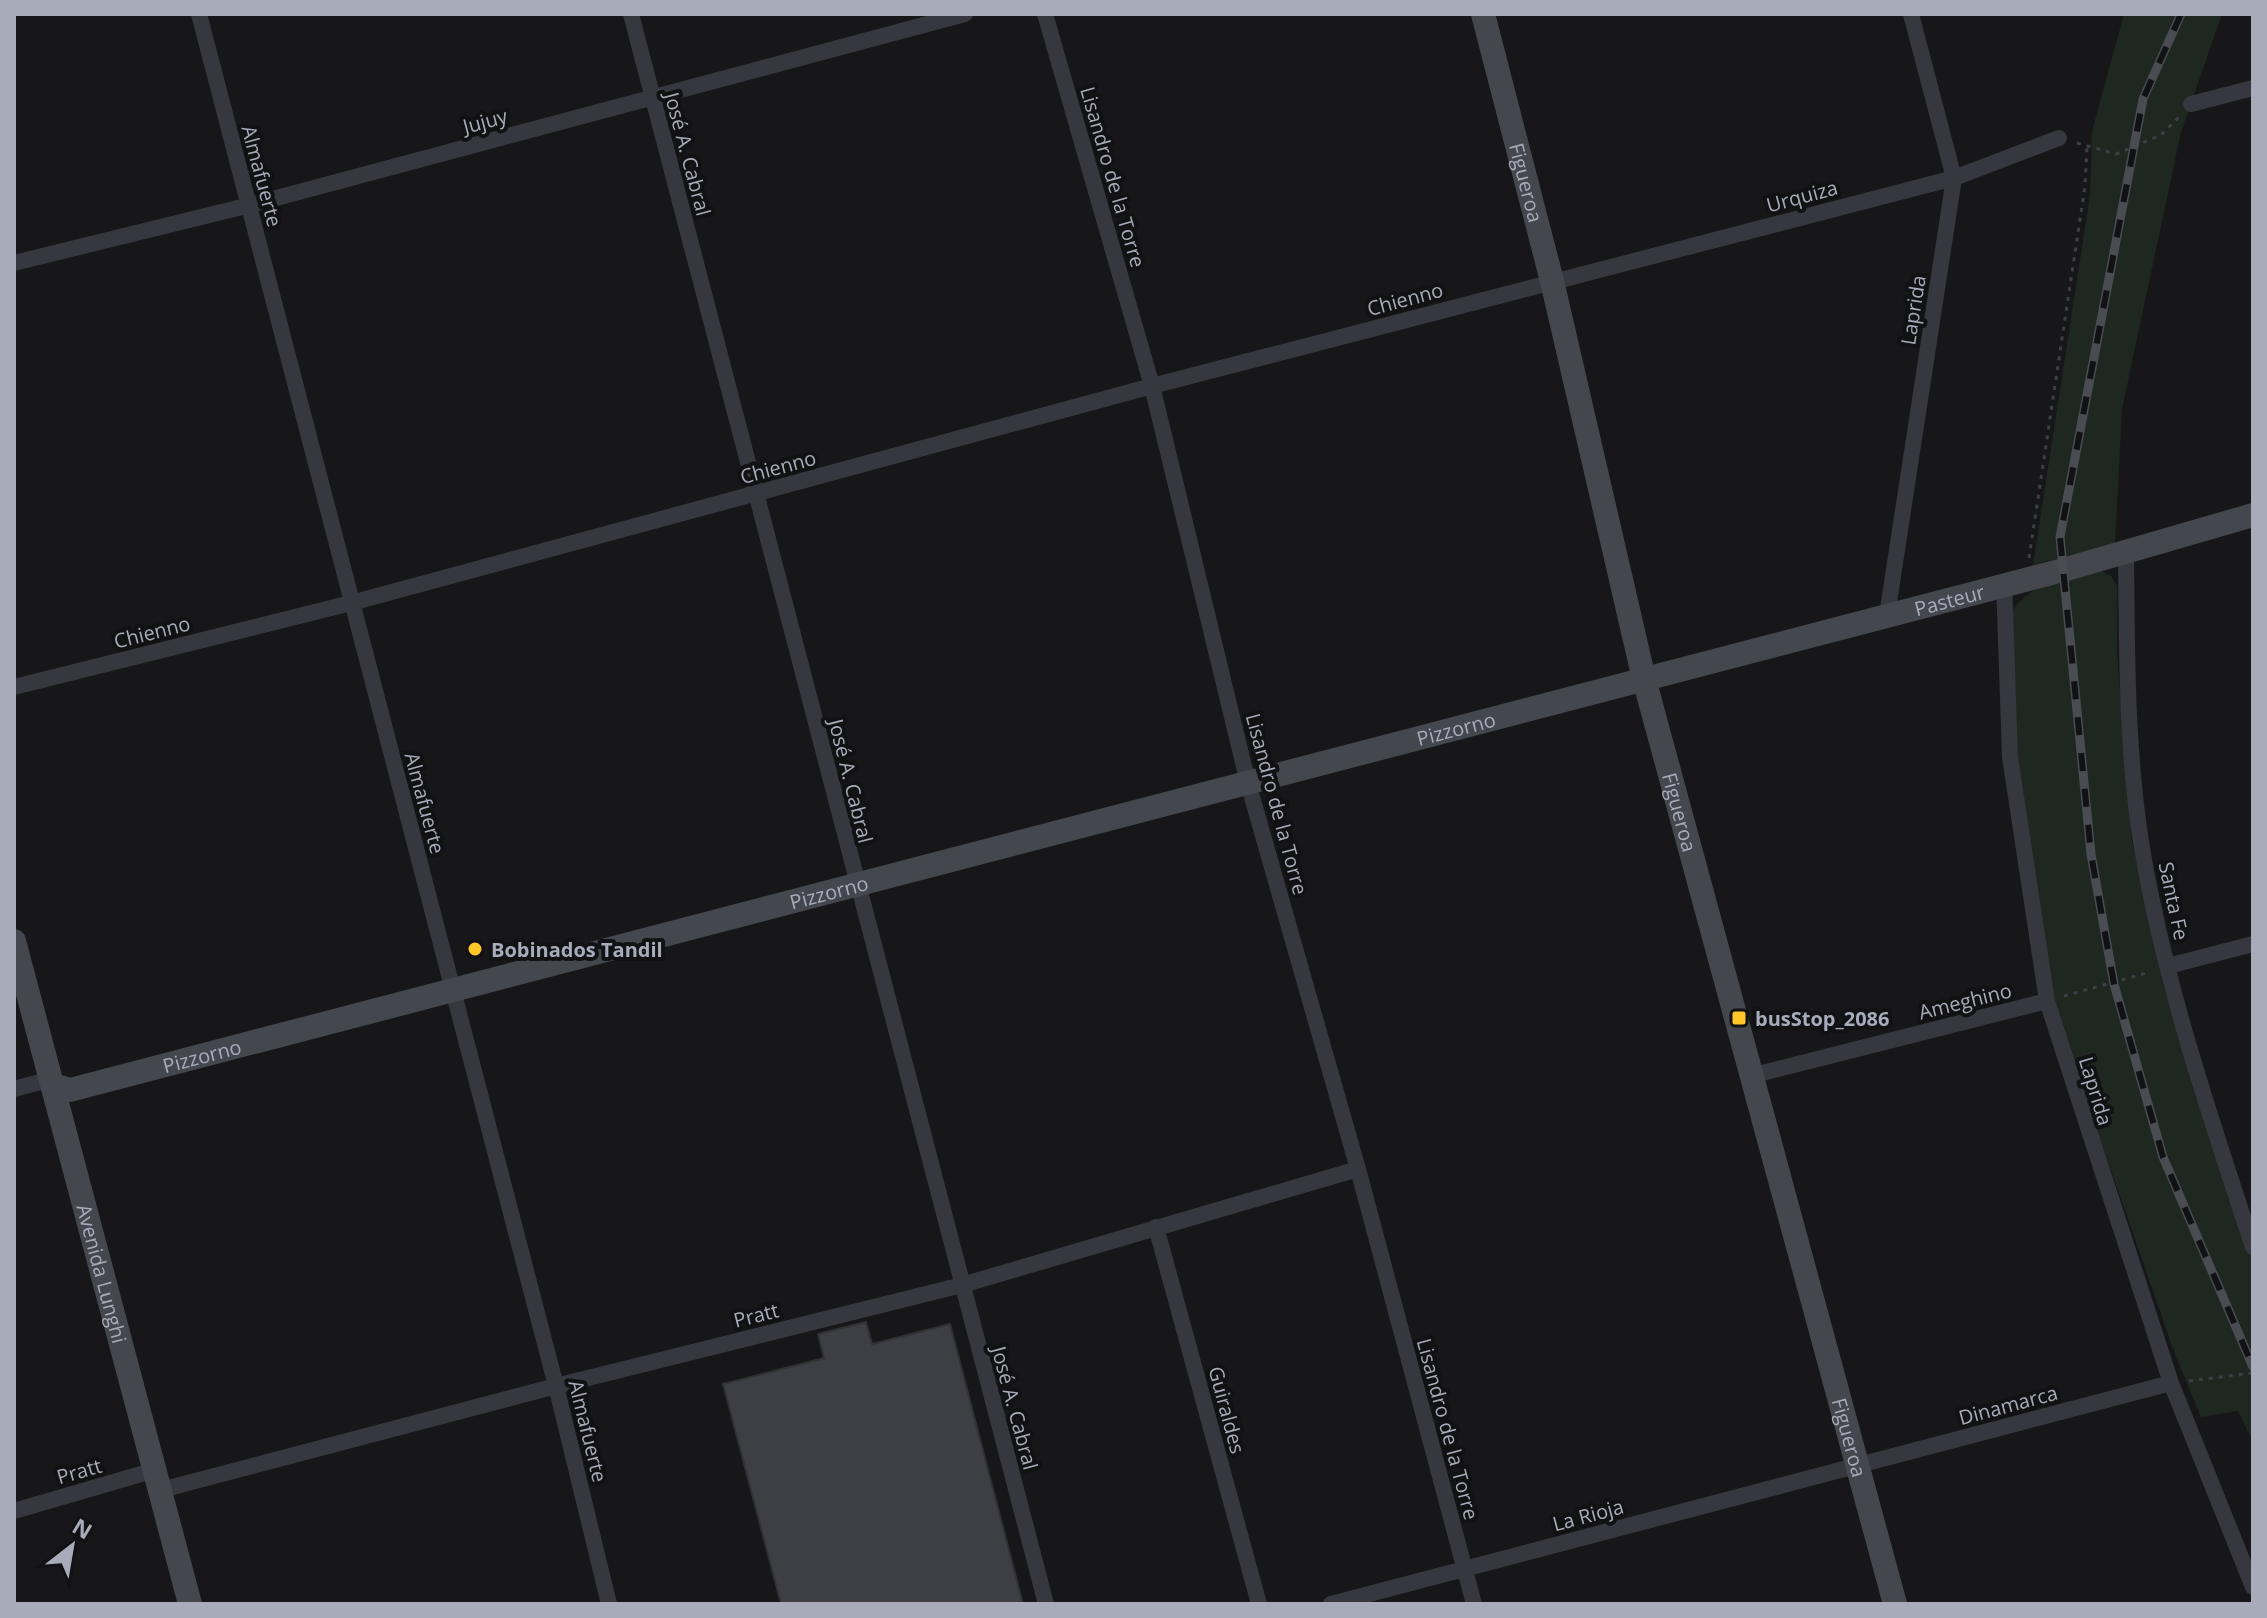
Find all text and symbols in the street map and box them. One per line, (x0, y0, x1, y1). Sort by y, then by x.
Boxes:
street label: Lisandro de la Torre (1074, 84, 1152, 270)
street label: José A. Cabral (658, 87, 717, 219)
street label: Jujuy (458, 102, 511, 140)
street label: Almafuerte (235, 122, 289, 230)
street label: Figueroa (1503, 140, 1550, 225)
street label: Urquiza (1763, 174, 1841, 218)
street label: Laprida (1894, 273, 1932, 347)
street label: Chienno (1364, 276, 1446, 322)
street label: Chienno (737, 444, 819, 490)
street label: Pasteur (1911, 578, 1987, 622)
street label: Chienno (111, 610, 193, 654)
street label: Pizzorno (1414, 705, 1498, 752)
street label: Lisandro de la Torre (1240, 710, 1314, 898)
street label: José A. Cabral (822, 714, 879, 846)
street label: Almafuerte (398, 749, 452, 857)
street label: Figueroa (1656, 769, 1704, 855)
street label: Santa Fe (2153, 859, 2195, 943)
street label: Pizzorno (787, 869, 871, 915)
place label: Bobinados Tandil (491, 936, 663, 963)
marker: Bobinados Tandil (466, 940, 484, 958)
street label: Ameghino (1916, 976, 2014, 1026)
place label: busStop_2086 (1755, 1005, 1889, 1032)
marker: busStop_2086 (1730, 1009, 1748, 1027)
street label: Pizzorno (160, 1032, 244, 1079)
street label: Laprida (2073, 1053, 2119, 1129)
street label: Avenida Lunghi (71, 1201, 134, 1346)
street label: Pratt (731, 1296, 781, 1334)
street label: Lisandro de la Torre (1411, 1335, 1485, 1523)
street label: José A. Cabral (985, 1341, 1044, 1473)
street label: Guiraldes (1202, 1363, 1252, 1457)
street label: Almafuerte (562, 1377, 614, 1485)
street label: Dinamarca (1956, 1379, 2060, 1431)
street label: Figueroa (1826, 1395, 1873, 1480)
street label: Pratt (53, 1452, 105, 1490)
street label: La Rioja (1550, 1493, 1626, 1537)
north arrow (32, 1506, 112, 1586)
text: N (67, 1511, 98, 1545)

